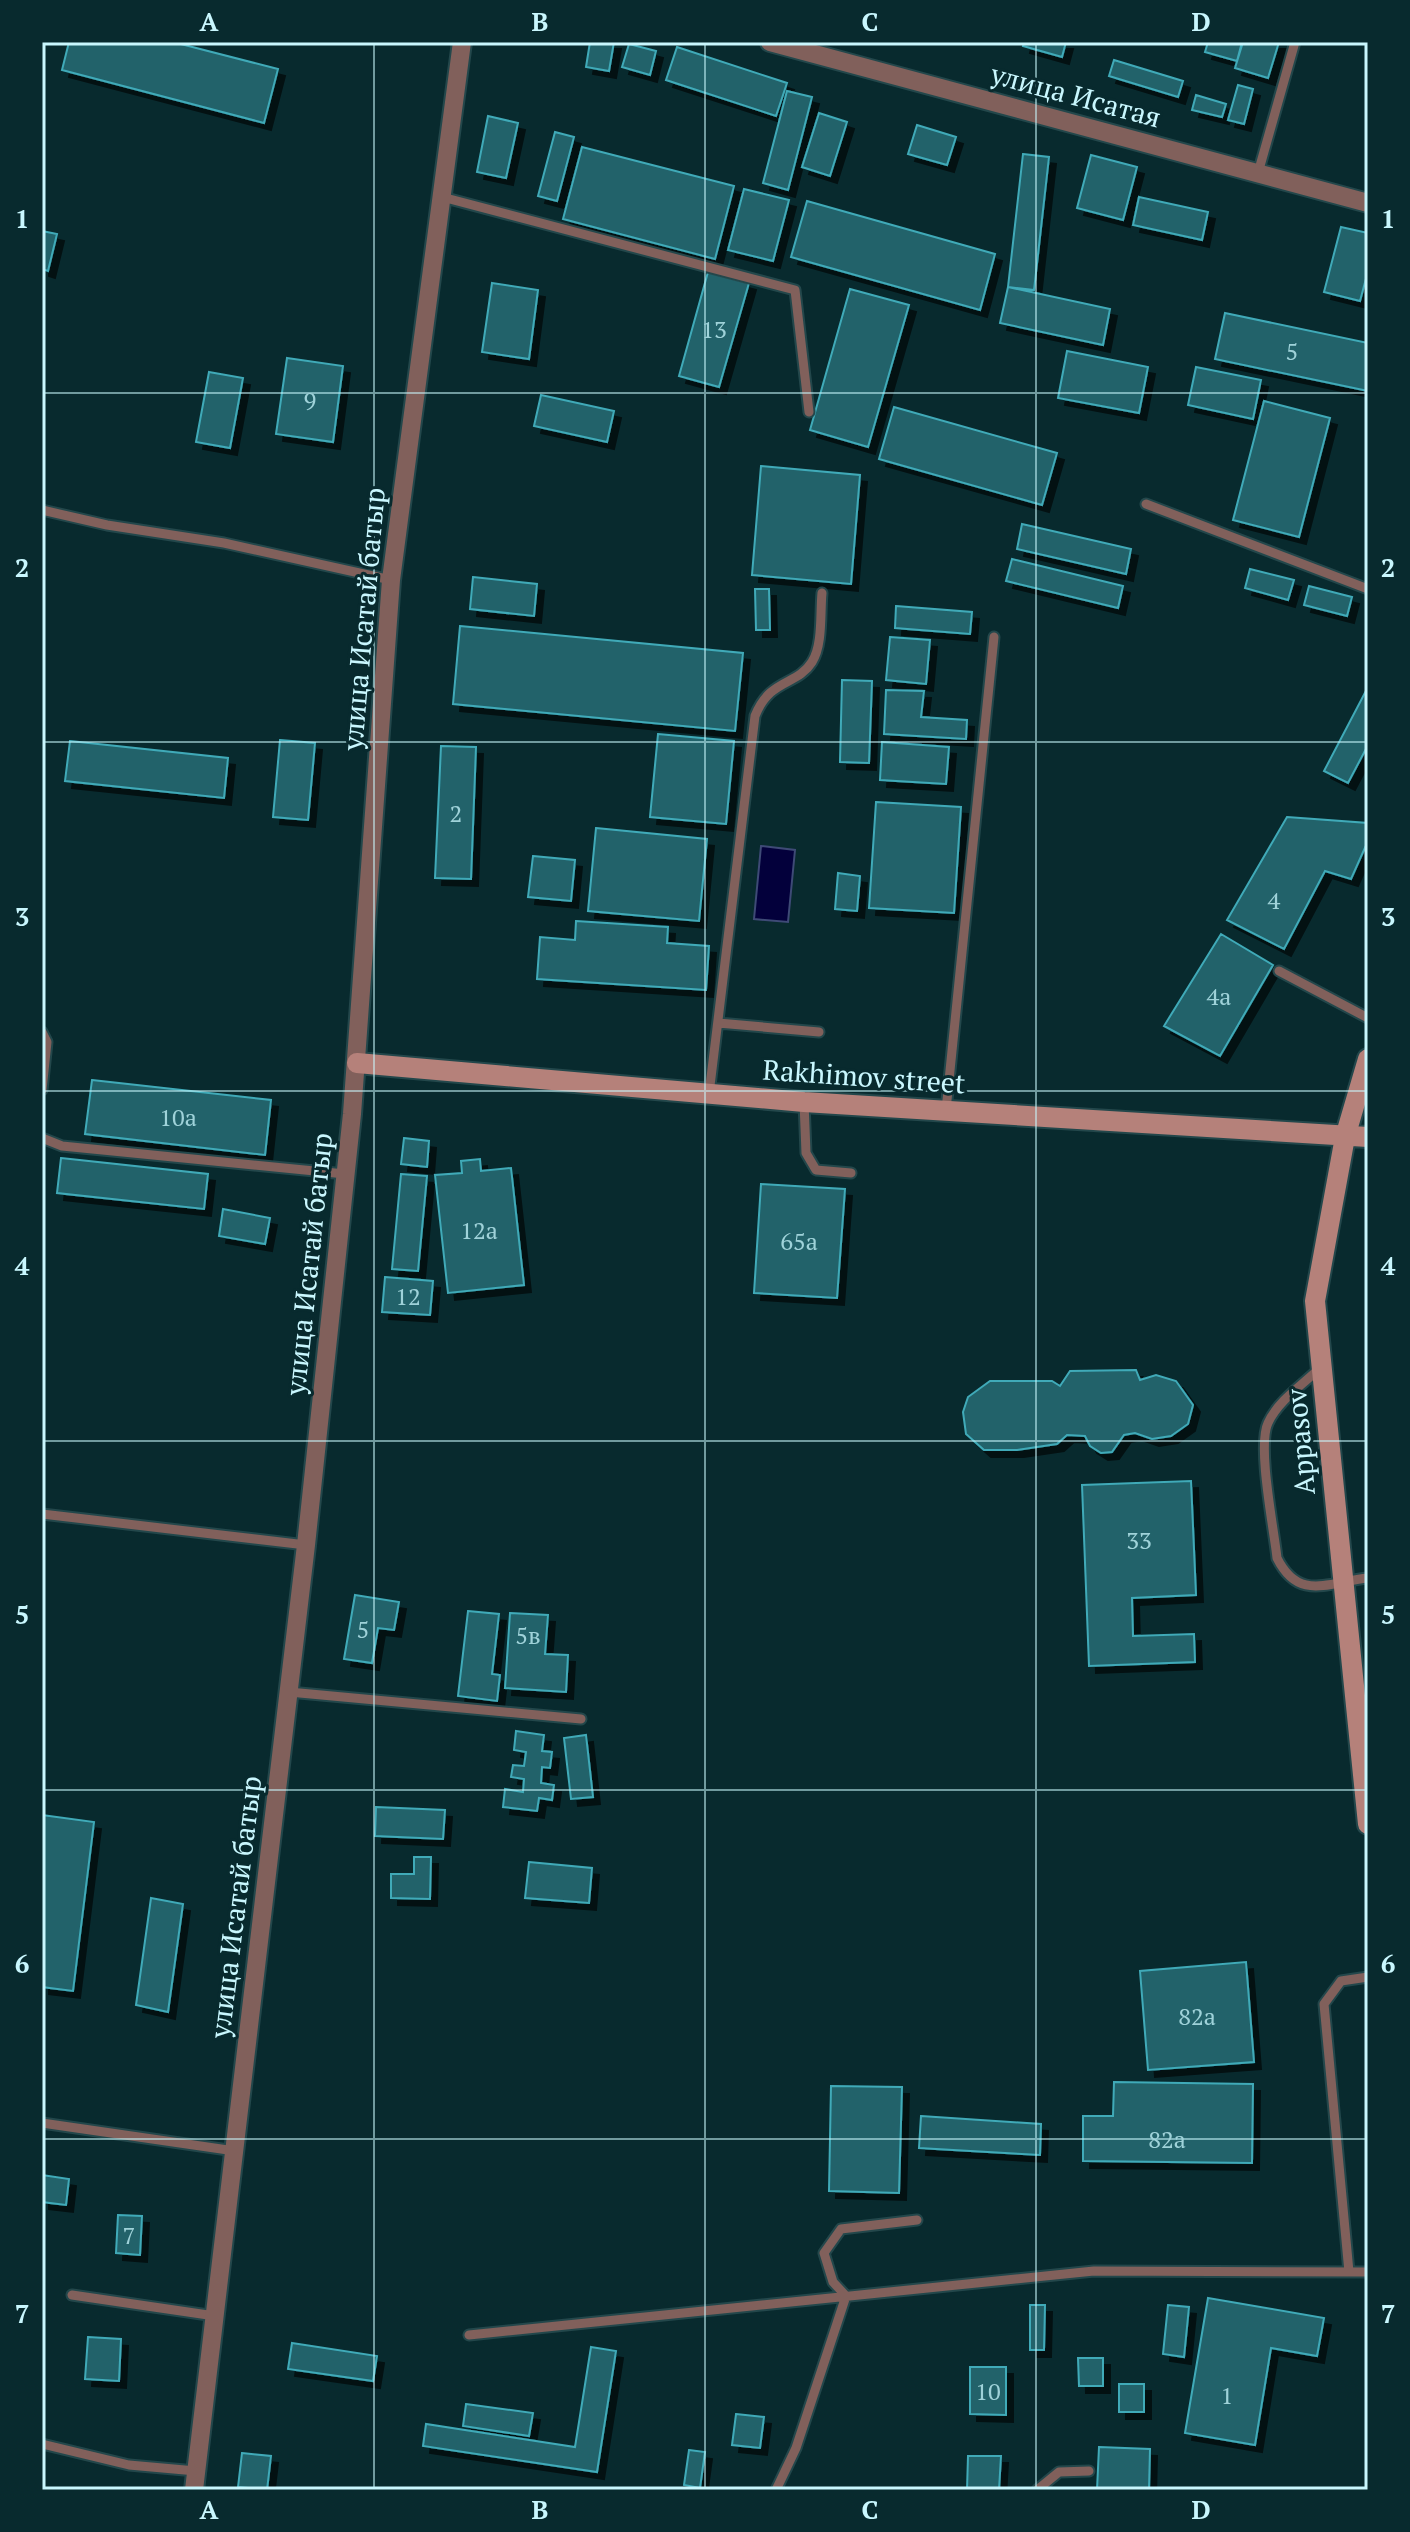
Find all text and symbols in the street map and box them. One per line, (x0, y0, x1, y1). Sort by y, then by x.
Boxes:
text: A (200, 4, 219, 38)
text: B (532, 4, 548, 38)
text: C (862, 4, 878, 38)
text: D (1191, 4, 1211, 38)
street label: улица Исатая (986, 54, 1165, 135)
text: 1 (15, 201, 29, 235)
text: 1 (1381, 201, 1395, 235)
house number: 13 (701, 313, 727, 345)
house number: 5 (1286, 335, 1298, 367)
house number: 9 (304, 384, 316, 416)
street label: улица Исатай батыр (333, 486, 393, 753)
text: 2 (15, 550, 29, 584)
text: 2 (1381, 550, 1395, 584)
house number: 2 (450, 797, 462, 829)
house number: 4 (1268, 884, 1281, 916)
text: 3 (15, 899, 29, 933)
text: 3 (1381, 899, 1395, 933)
house number: 4а (1207, 980, 1231, 1012)
street label: Rakhimov street (761, 1050, 967, 1102)
house number: 10а (159, 1101, 197, 1133)
street label: улица Исатай батыр (276, 1131, 340, 1398)
house number: 12а (460, 1214, 498, 1246)
house number: 65а (780, 1225, 818, 1257)
text: 4 (15, 1248, 30, 1282)
text: 4 (1381, 1248, 1396, 1282)
house number: 12 (395, 1280, 421, 1312)
street label: Appasov (1277, 1387, 1323, 1497)
house number: 33 (1126, 1524, 1152, 1556)
text: 5 (15, 1597, 29, 1631)
text: 5 (1381, 1597, 1395, 1631)
house number: 5 (357, 1613, 369, 1645)
house number: 5в (515, 1619, 541, 1651)
street label: улица Исатай батыр (200, 1774, 269, 2041)
text: 6 (15, 1946, 29, 1980)
text: 6 (1381, 1946, 1395, 1980)
house number: 82а (1178, 2000, 1216, 2032)
house number: 82а (1148, 2123, 1186, 2155)
house number: 7 (123, 2219, 135, 2251)
text: 7 (15, 2296, 29, 2330)
text: 7 (1381, 2296, 1395, 2330)
house number: 10 (975, 2375, 1001, 2407)
house number: 1 (1221, 2379, 1233, 2411)
text: A (200, 2492, 219, 2526)
text: B (532, 2492, 548, 2526)
text: C (862, 2492, 878, 2526)
text: D (1191, 2492, 1211, 2526)

